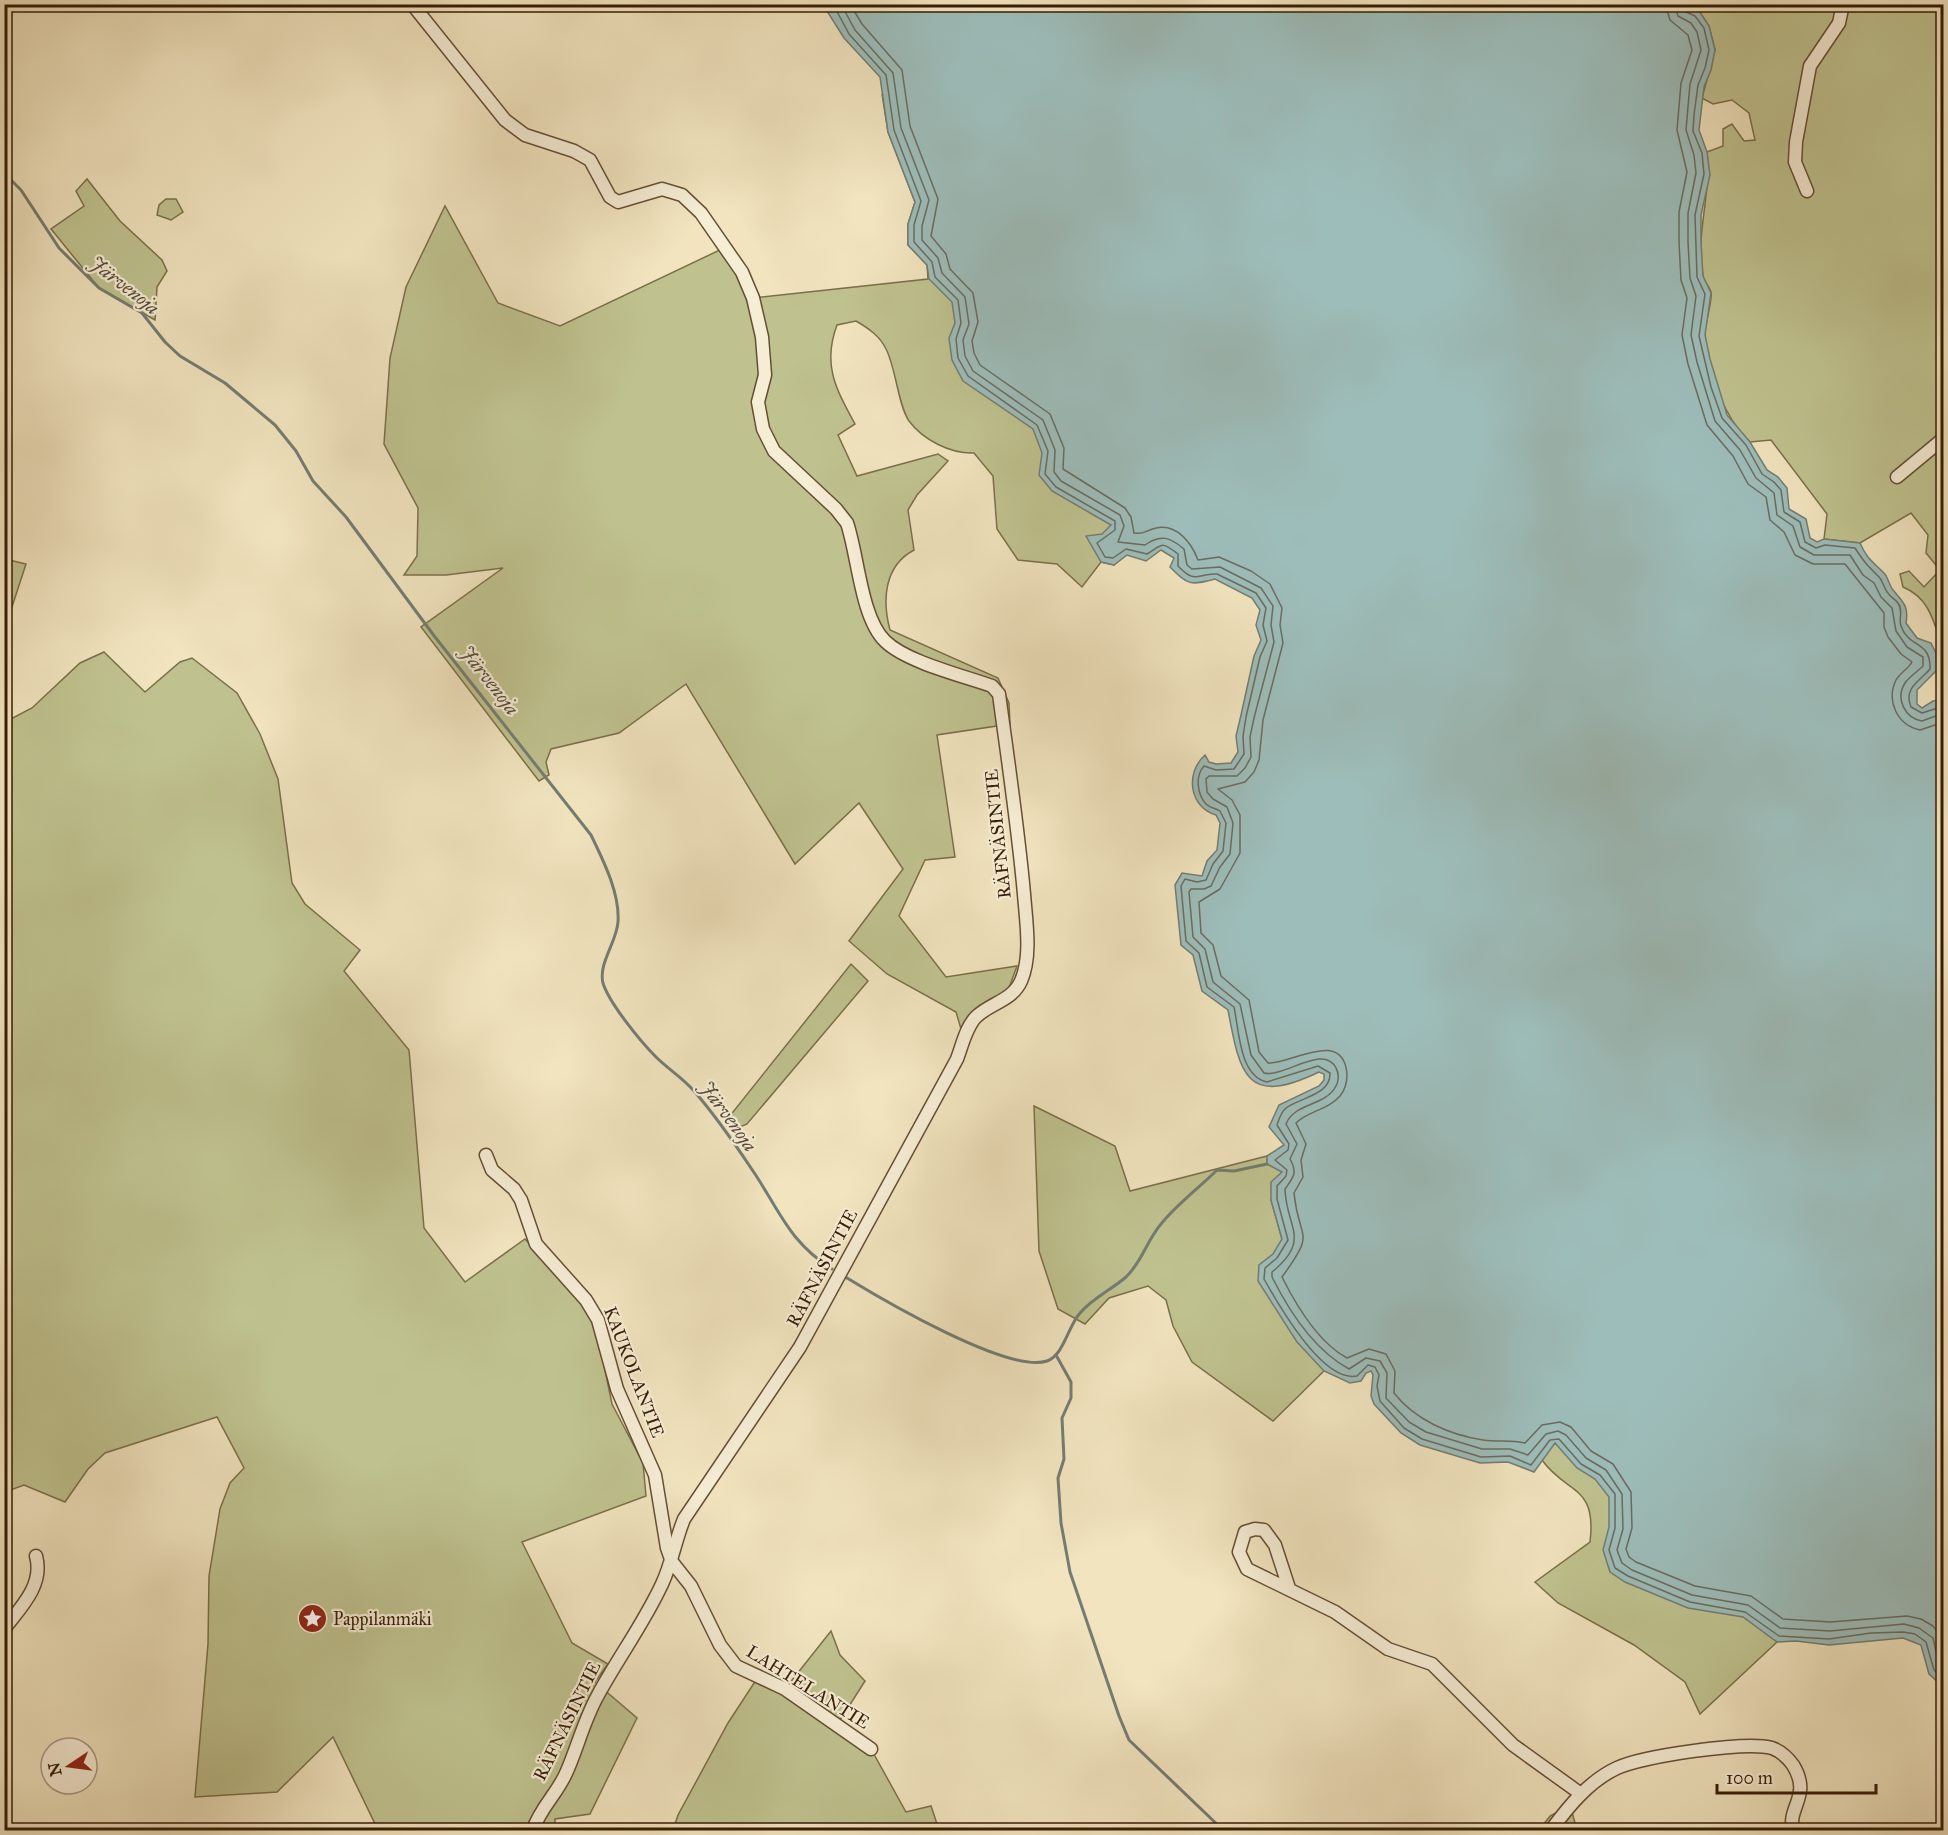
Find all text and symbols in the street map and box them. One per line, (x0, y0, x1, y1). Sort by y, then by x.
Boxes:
water label: Järvenoja (85, 250, 165, 320)
water label: Järvenoja (455, 640, 525, 720)
street label: RÄFNÄSINTIE (980, 768, 1016, 900)
water label: Järvenoja (695, 1075, 763, 1156)
street label: RÄFNÄSINTIE (782, 1205, 862, 1331)
street label: KAUKOLANTIE (599, 1304, 669, 1441)
place icon: Pappilanmäki (296, 1603, 328, 1635)
place label: Pappilanmäki (333, 1608, 432, 1630)
street label: LAHTELANTIE (742, 1640, 874, 1734)
street label: RÄFNÄSINTIE (529, 1658, 605, 1784)
north arrow (39, 1736, 99, 1796)
scale bar (1717, 1757, 1876, 1795)
text: N (44, 1760, 66, 1778)
text: 100 m (1726, 1767, 1773, 1789)

